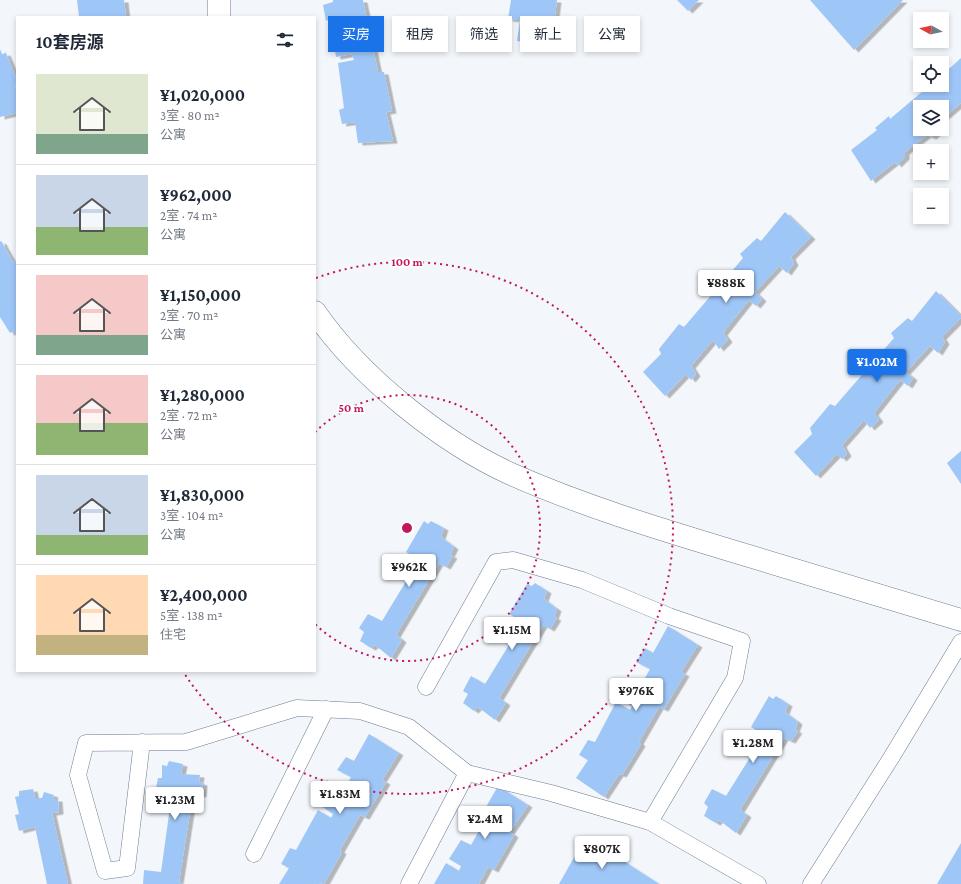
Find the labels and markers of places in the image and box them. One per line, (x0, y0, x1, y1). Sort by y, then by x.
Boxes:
pin: ¥888K (698, 270, 754, 304)
pin: ¥1.02M (844, 349, 910, 383)
centre of rings (400, 521, 414, 535)
pin: ¥962K (381, 554, 437, 588)
pin: ¥1.15M (479, 617, 545, 651)
pin: ¥976K (608, 678, 664, 712)
pin: ¥1.28M (720, 730, 786, 764)
pin: ¥1.83M (307, 781, 373, 815)
pin: ¥1.23M (142, 787, 208, 821)
pin: ¥2.4M (457, 806, 513, 840)
pin: ¥807K (574, 836, 630, 870)

